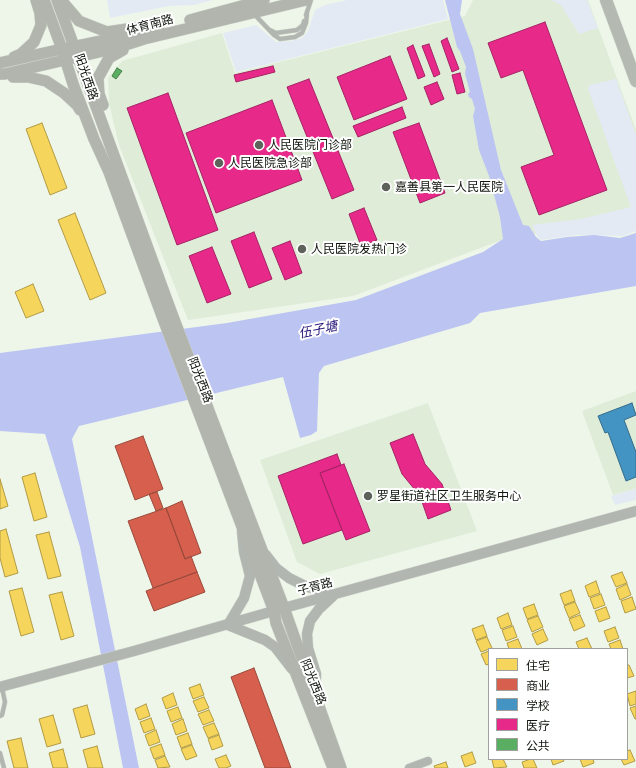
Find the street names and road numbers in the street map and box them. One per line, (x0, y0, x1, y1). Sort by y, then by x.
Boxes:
street label: 体育南路 (125, 12, 175, 38)
street label: 阳光西路 (71, 52, 101, 102)
street label: 阳光西路 (185, 355, 215, 405)
street label: 子胥路 (296, 575, 334, 599)
street label: 阳光西路 (297, 657, 329, 707)

